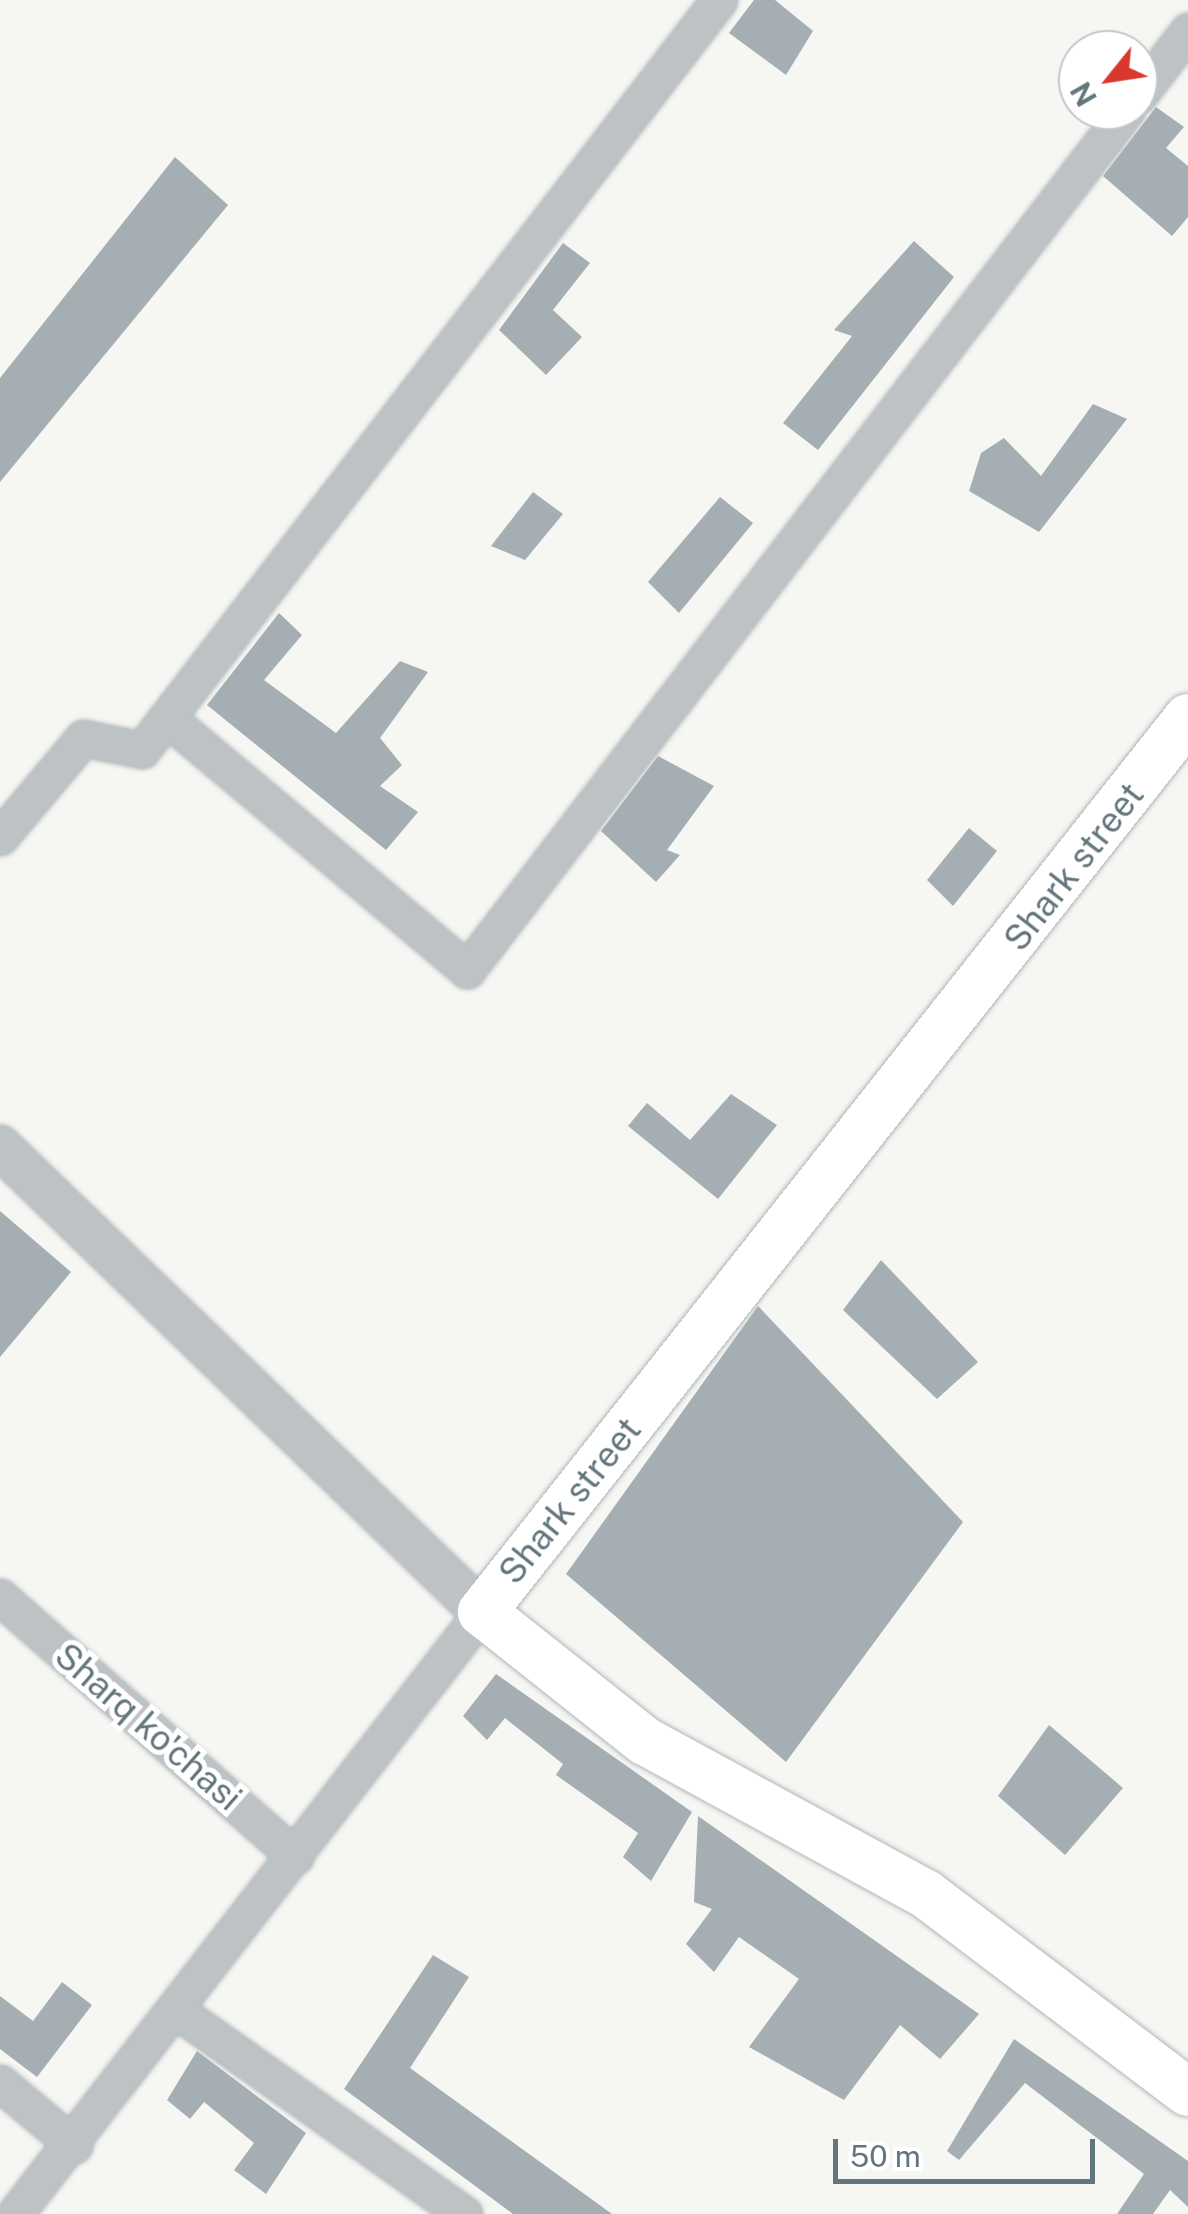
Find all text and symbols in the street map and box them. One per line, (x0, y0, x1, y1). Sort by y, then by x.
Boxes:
north arrow (1058, 30, 1158, 130)
text: N (1064, 77, 1103, 112)
street label: Shark street (995, 775, 1153, 959)
street label: Shark street (490, 1409, 650, 1593)
street label: Sharq ko'chasi (46, 1635, 250, 1819)
scale bar (838, 2119, 1100, 2181)
text: 50 m (850, 2138, 921, 2174)

